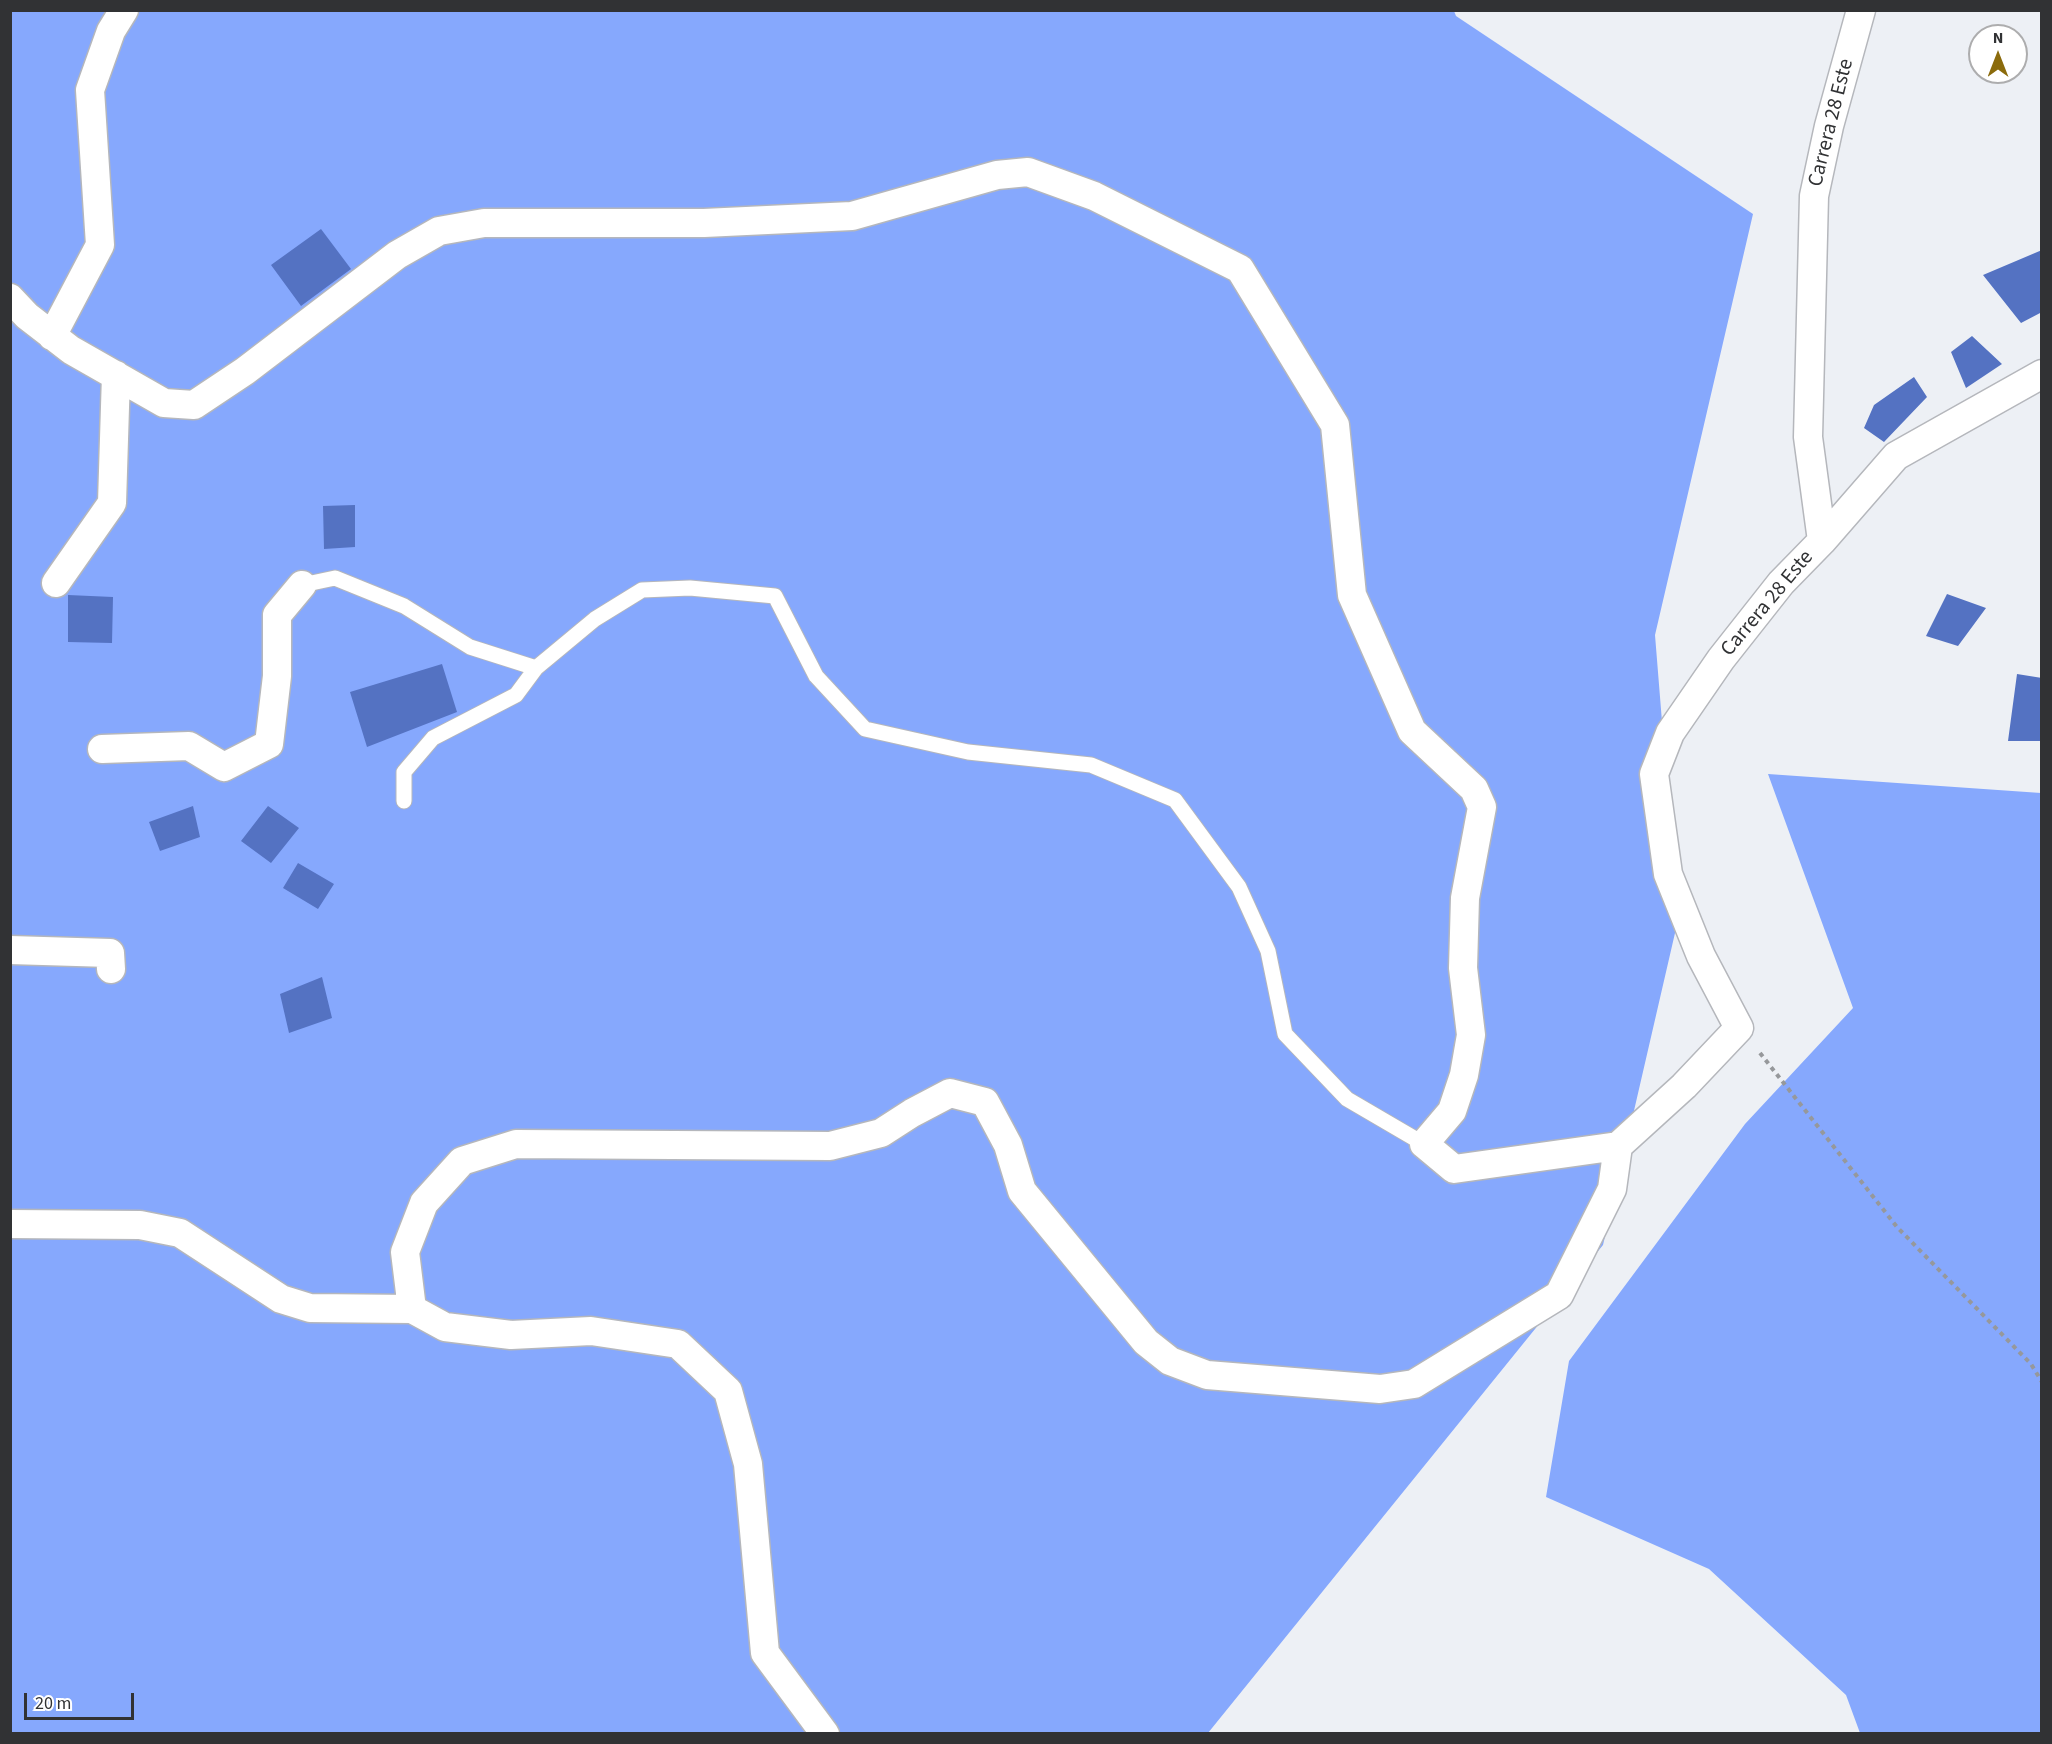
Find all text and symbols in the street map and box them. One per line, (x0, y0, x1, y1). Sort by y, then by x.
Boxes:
north arrow (1968, 24, 2028, 84)
text: N (1993, 27, 2003, 49)
street label: Carrera 28 Este (1804, 57, 1860, 189)
street label: Carrera 28 Este (1716, 546, 1820, 662)
scale bar (27, 1681, 136, 1719)
text: 20 m (35, 1691, 71, 1716)

